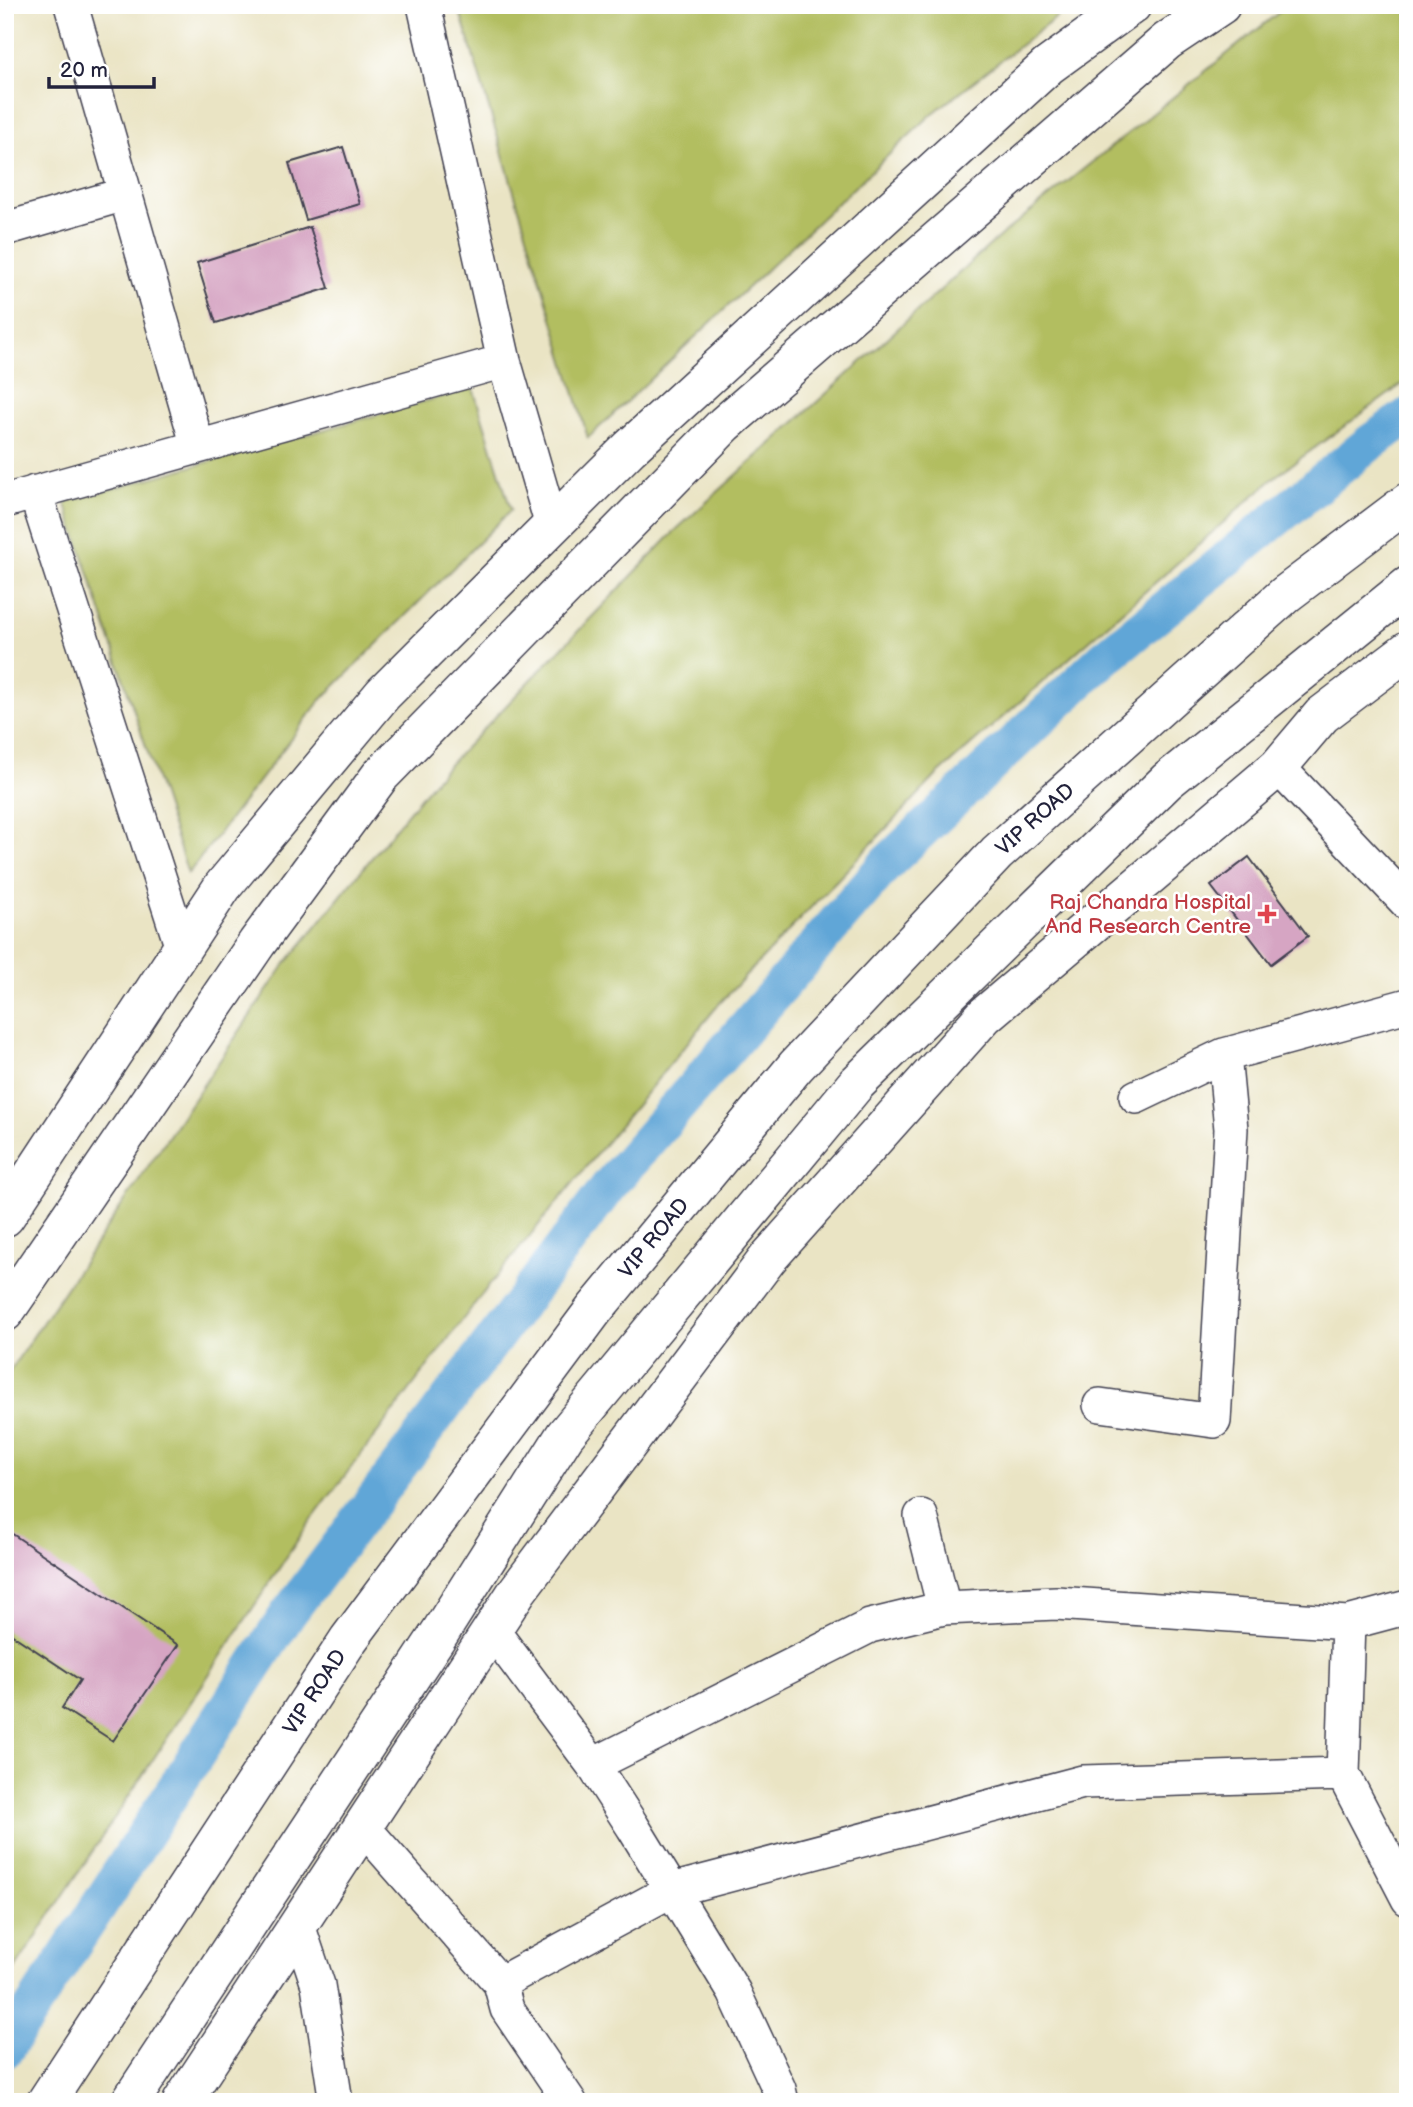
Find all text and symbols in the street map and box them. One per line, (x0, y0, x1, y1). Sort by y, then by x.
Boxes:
scale bar (49, 46, 154, 90)
text: 20 m (60, 58, 108, 83)
street label: VIP ROAD (991, 778, 1080, 861)
place label: Raj Chandra Hospital And Research Centre (1046, 890, 1251, 939)
marker: Raj Chandra Hospital And Research Centre (1257, 904, 1277, 924)
street label: VIP ROAD (613, 1193, 694, 1284)
street label: VIP ROAD (278, 1645, 352, 1740)

